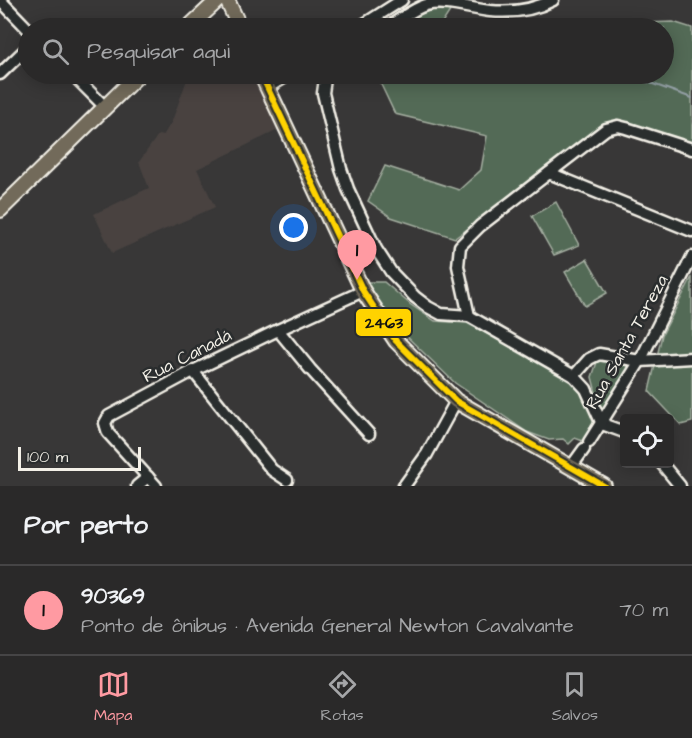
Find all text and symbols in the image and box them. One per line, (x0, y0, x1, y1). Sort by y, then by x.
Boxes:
search box (18, 18, 674, 84)
icon: search (39, 35, 72, 68)
text: Pesquisar aqui (87, 36, 230, 67)
your location (279, 213, 308, 242)
pin: 1 (338, 230, 376, 280)
street label: Rua Santa Tereza (580, 270, 674, 414)
line badge: 2463 (355, 308, 412, 337)
text: 2463 (364, 312, 404, 334)
street label: Rua Canadá (138, 323, 236, 389)
map controls (620, 414, 674, 468)
button: locate (620, 414, 674, 468)
scale bar (18, 444, 141, 472)
text: 100 m (27, 446, 68, 468)
text: Por perto (24, 507, 148, 543)
text: 90369 (81, 581, 145, 612)
text: 1 (42, 596, 45, 624)
text: 70 m (620, 596, 668, 624)
text: Ponto de ônibus · Avenida General Newton Cavalvante (81, 612, 574, 640)
tab: Mapa (94, 668, 132, 726)
tab: Rotas (321, 668, 364, 726)
tab: Salvos (552, 668, 598, 726)

